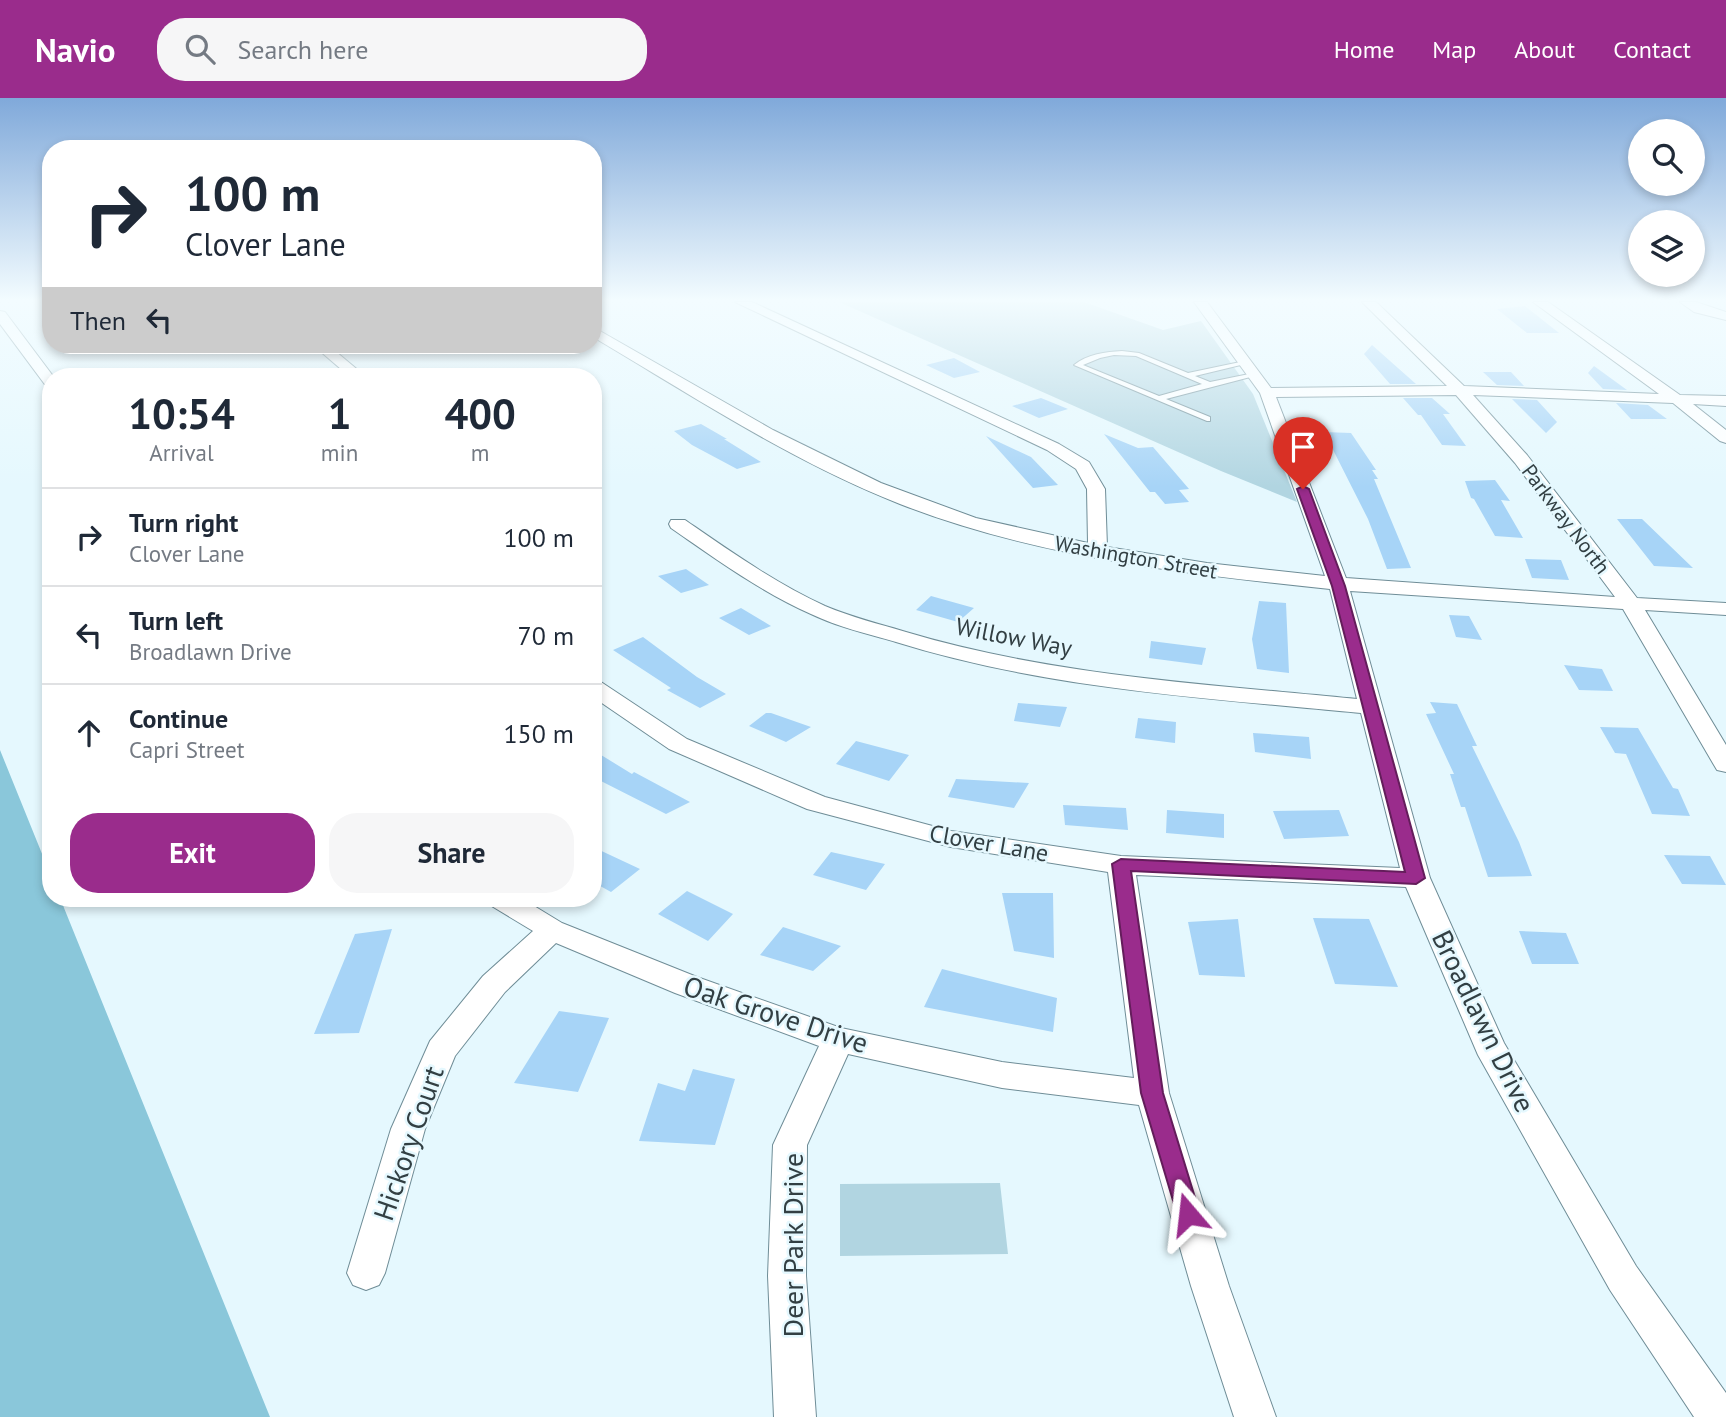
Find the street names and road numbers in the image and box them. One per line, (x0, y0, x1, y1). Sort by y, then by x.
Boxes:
street label: Parkway North (1516, 459, 1616, 579)
street label: Washington Street (1053, 529, 1219, 585)
street label: Willow Way (953, 611, 1075, 663)
street label: Clover Lane (927, 817, 1051, 869)
street label: Broadlawn Drive (1424, 924, 1544, 1118)
street label: Oak Grove Drive (679, 967, 873, 1061)
street label: Hickory Court (364, 1060, 452, 1225)
street label: Deer Park Drive (774, 1153, 811, 1337)

